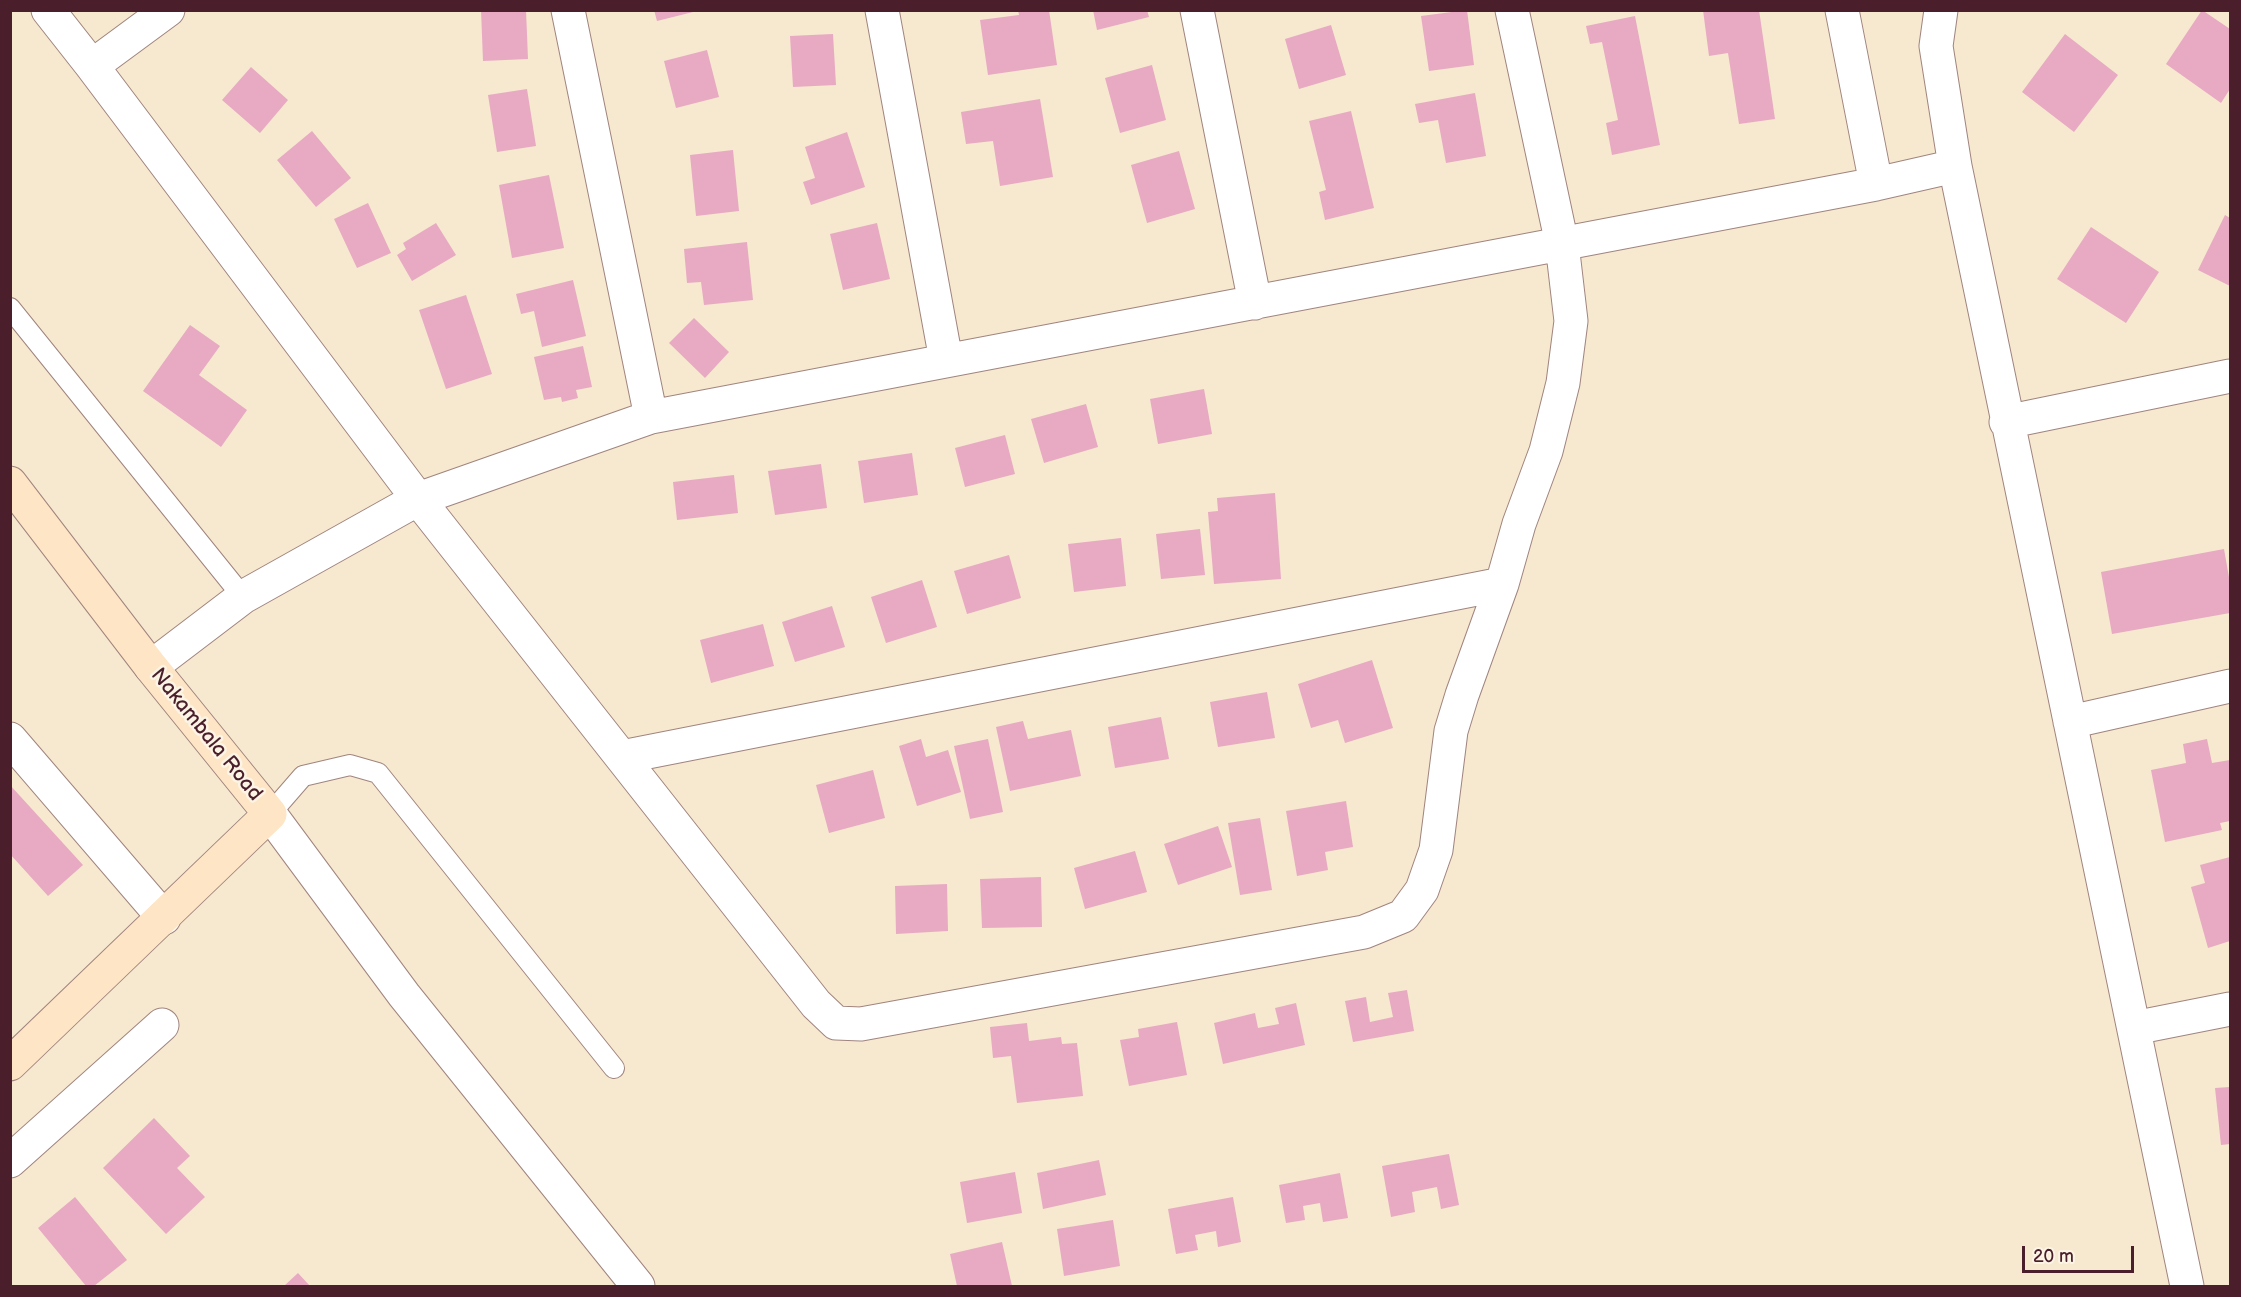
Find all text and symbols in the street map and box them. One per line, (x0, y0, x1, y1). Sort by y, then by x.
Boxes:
street label: Nakambala Road (145, 663, 267, 807)
scale bar (2025, 1234, 2138, 1272)
text: 20 m (2033, 1246, 2074, 1267)

